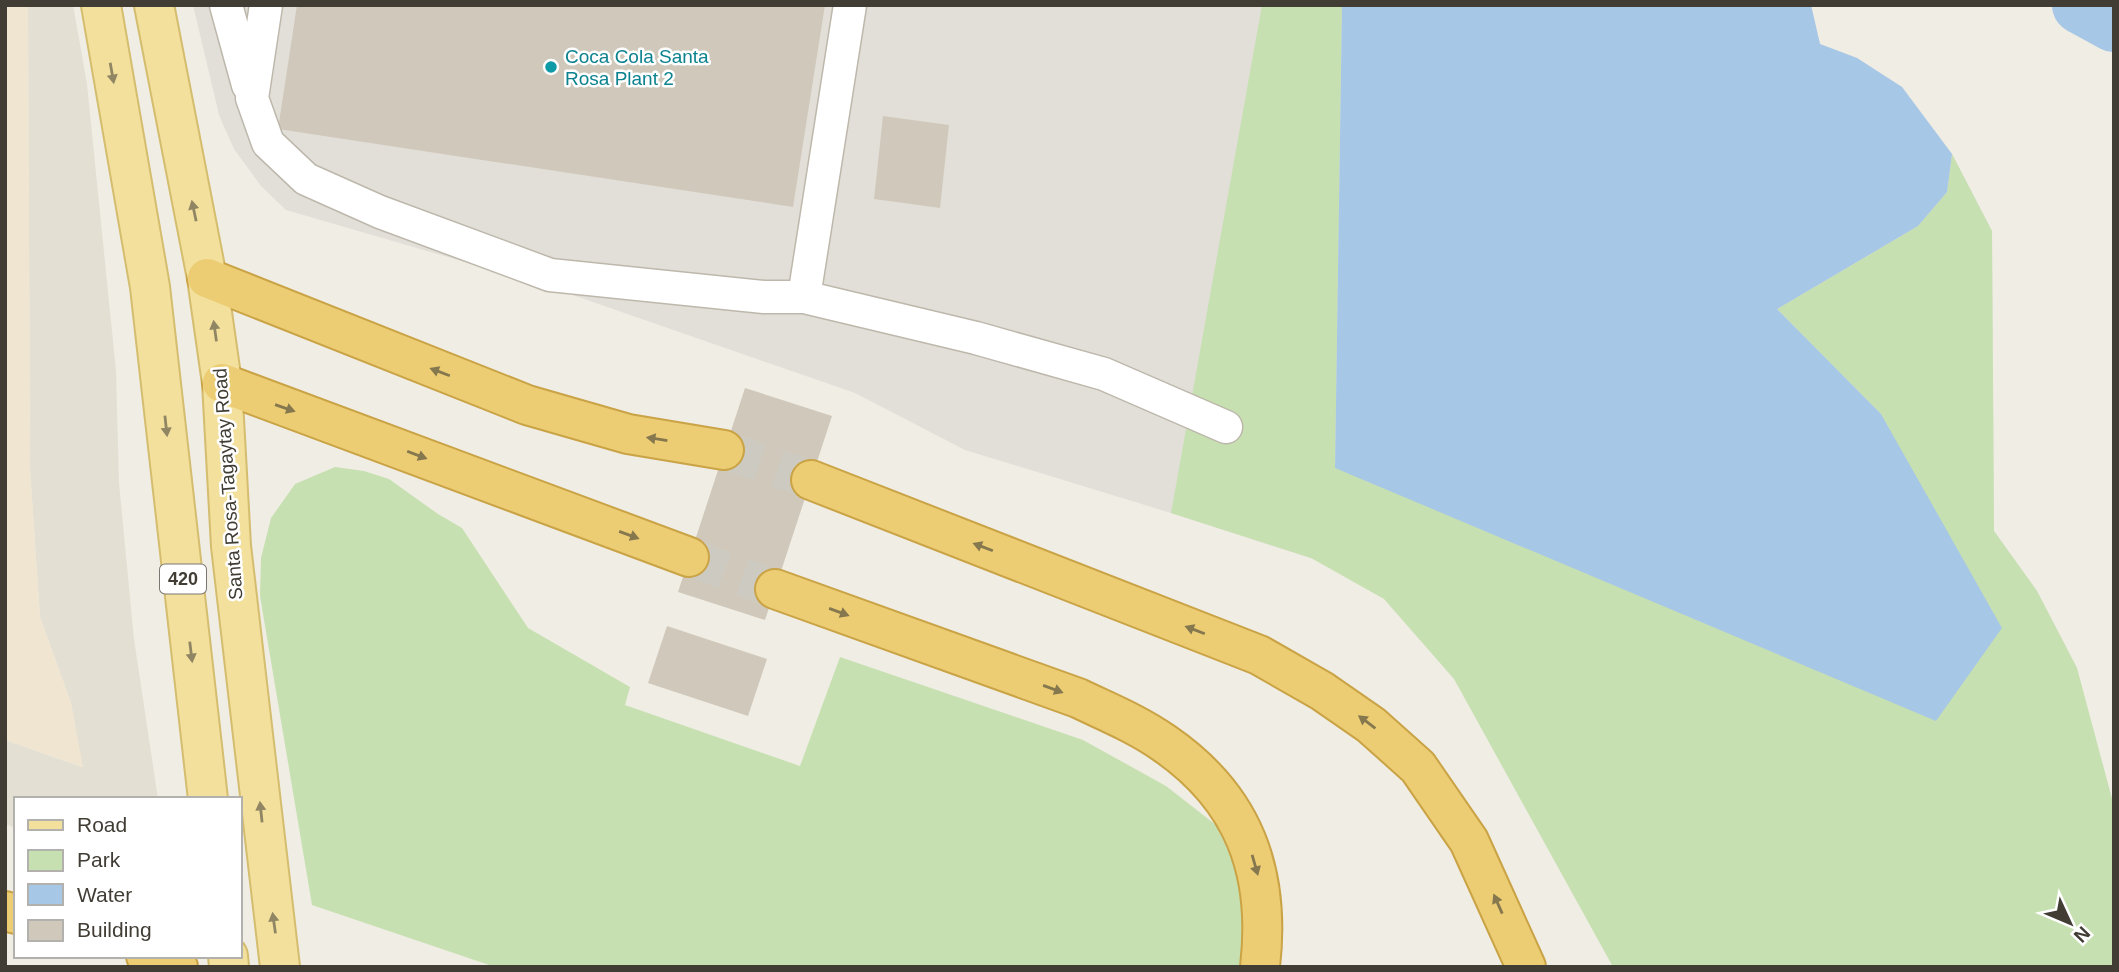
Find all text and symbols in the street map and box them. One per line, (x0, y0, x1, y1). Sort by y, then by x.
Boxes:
place label: Coca Cola Santa Rosa Plant 2 (565, 46, 709, 89)
marker: Coca Cola Santa Rosa Plant 2 (543, 59, 559, 75)
one-way arrow (107, 62, 118, 84)
one-way arrow (188, 200, 199, 222)
one-way arrow (209, 320, 220, 342)
one-way arrow (430, 366, 451, 377)
street label: Santa Rosa-Tagaytay Road (209, 367, 247, 601)
one-way arrow (275, 403, 296, 414)
one-way arrow (160, 415, 171, 437)
one-way arrow (646, 433, 668, 444)
one-way arrow (406, 450, 427, 461)
one-way arrow (619, 530, 640, 541)
one-way arrow (972, 542, 993, 553)
road number: 420 (160, 564, 206, 594)
one-way arrow (829, 607, 850, 618)
one-way arrow (1184, 624, 1205, 635)
one-way arrow (186, 641, 197, 663)
one-way arrow (1043, 684, 1064, 695)
one-way arrow (1358, 715, 1376, 730)
legend (14, 797, 242, 958)
one-way arrow (255, 801, 266, 823)
text: Road (77, 813, 127, 836)
text: Park (77, 848, 121, 871)
one-way arrow (1250, 855, 1260, 876)
text: Water (77, 883, 132, 906)
north arrow (2035, 888, 2105, 958)
one-way arrow (1492, 894, 1503, 915)
one-way arrow (268, 912, 279, 934)
text: Building (77, 918, 152, 941)
text: N (2070, 922, 2094, 947)

